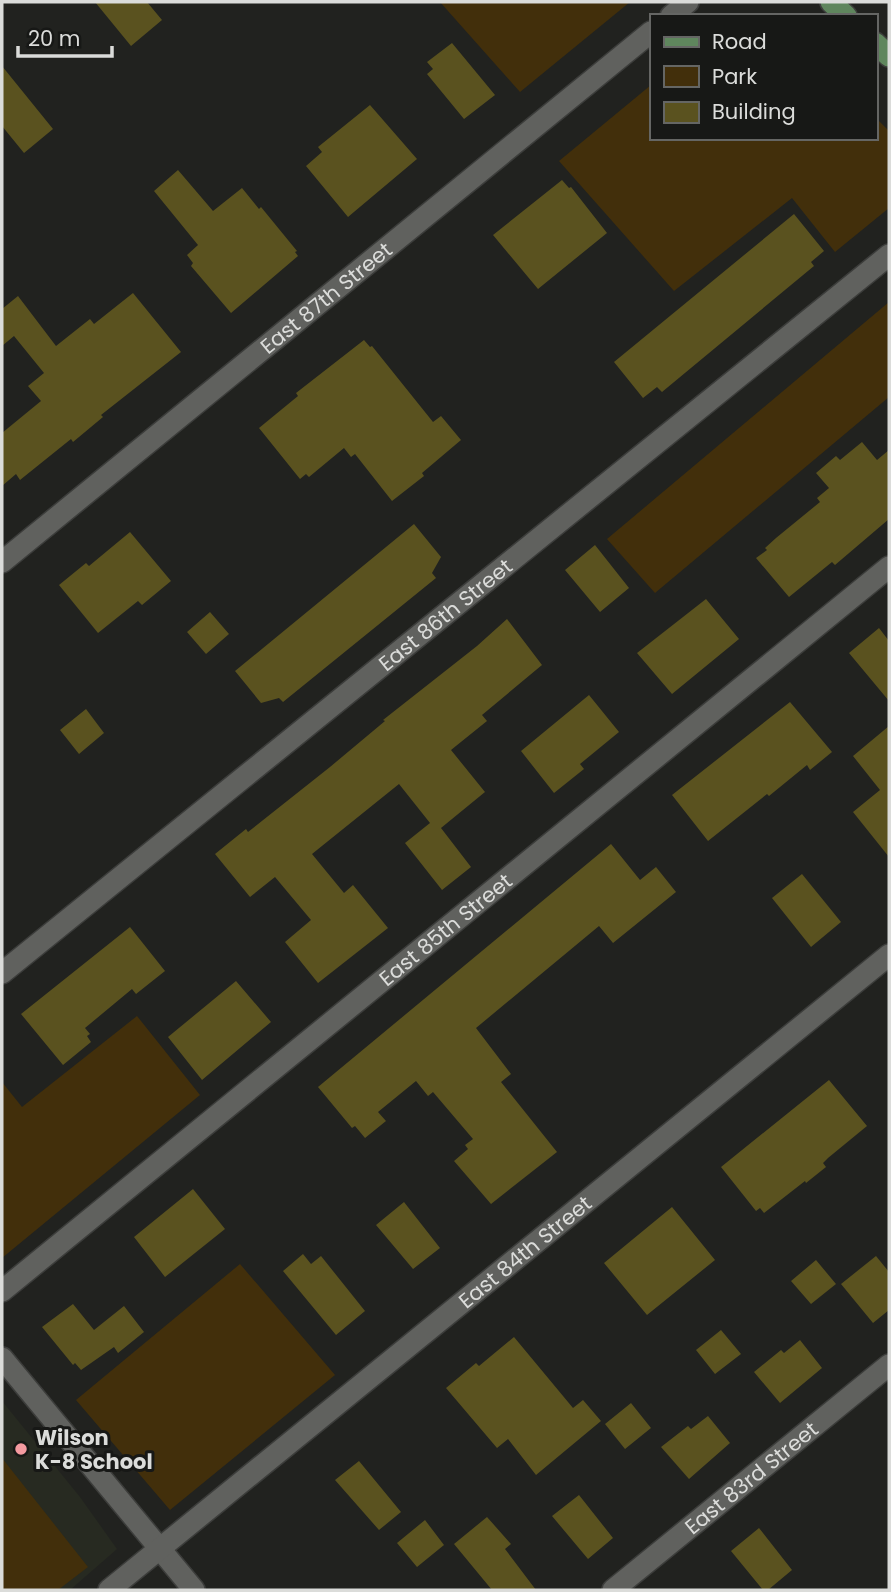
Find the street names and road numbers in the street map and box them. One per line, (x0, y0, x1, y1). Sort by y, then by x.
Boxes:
street label: East 87th Street (254, 235, 398, 360)
street label: East 86th Street (372, 551, 518, 677)
street label: East 85th Street (372, 866, 518, 992)
street label: East 84th Street (452, 1189, 597, 1315)
street label: East 83rd Street (678, 1414, 824, 1541)

